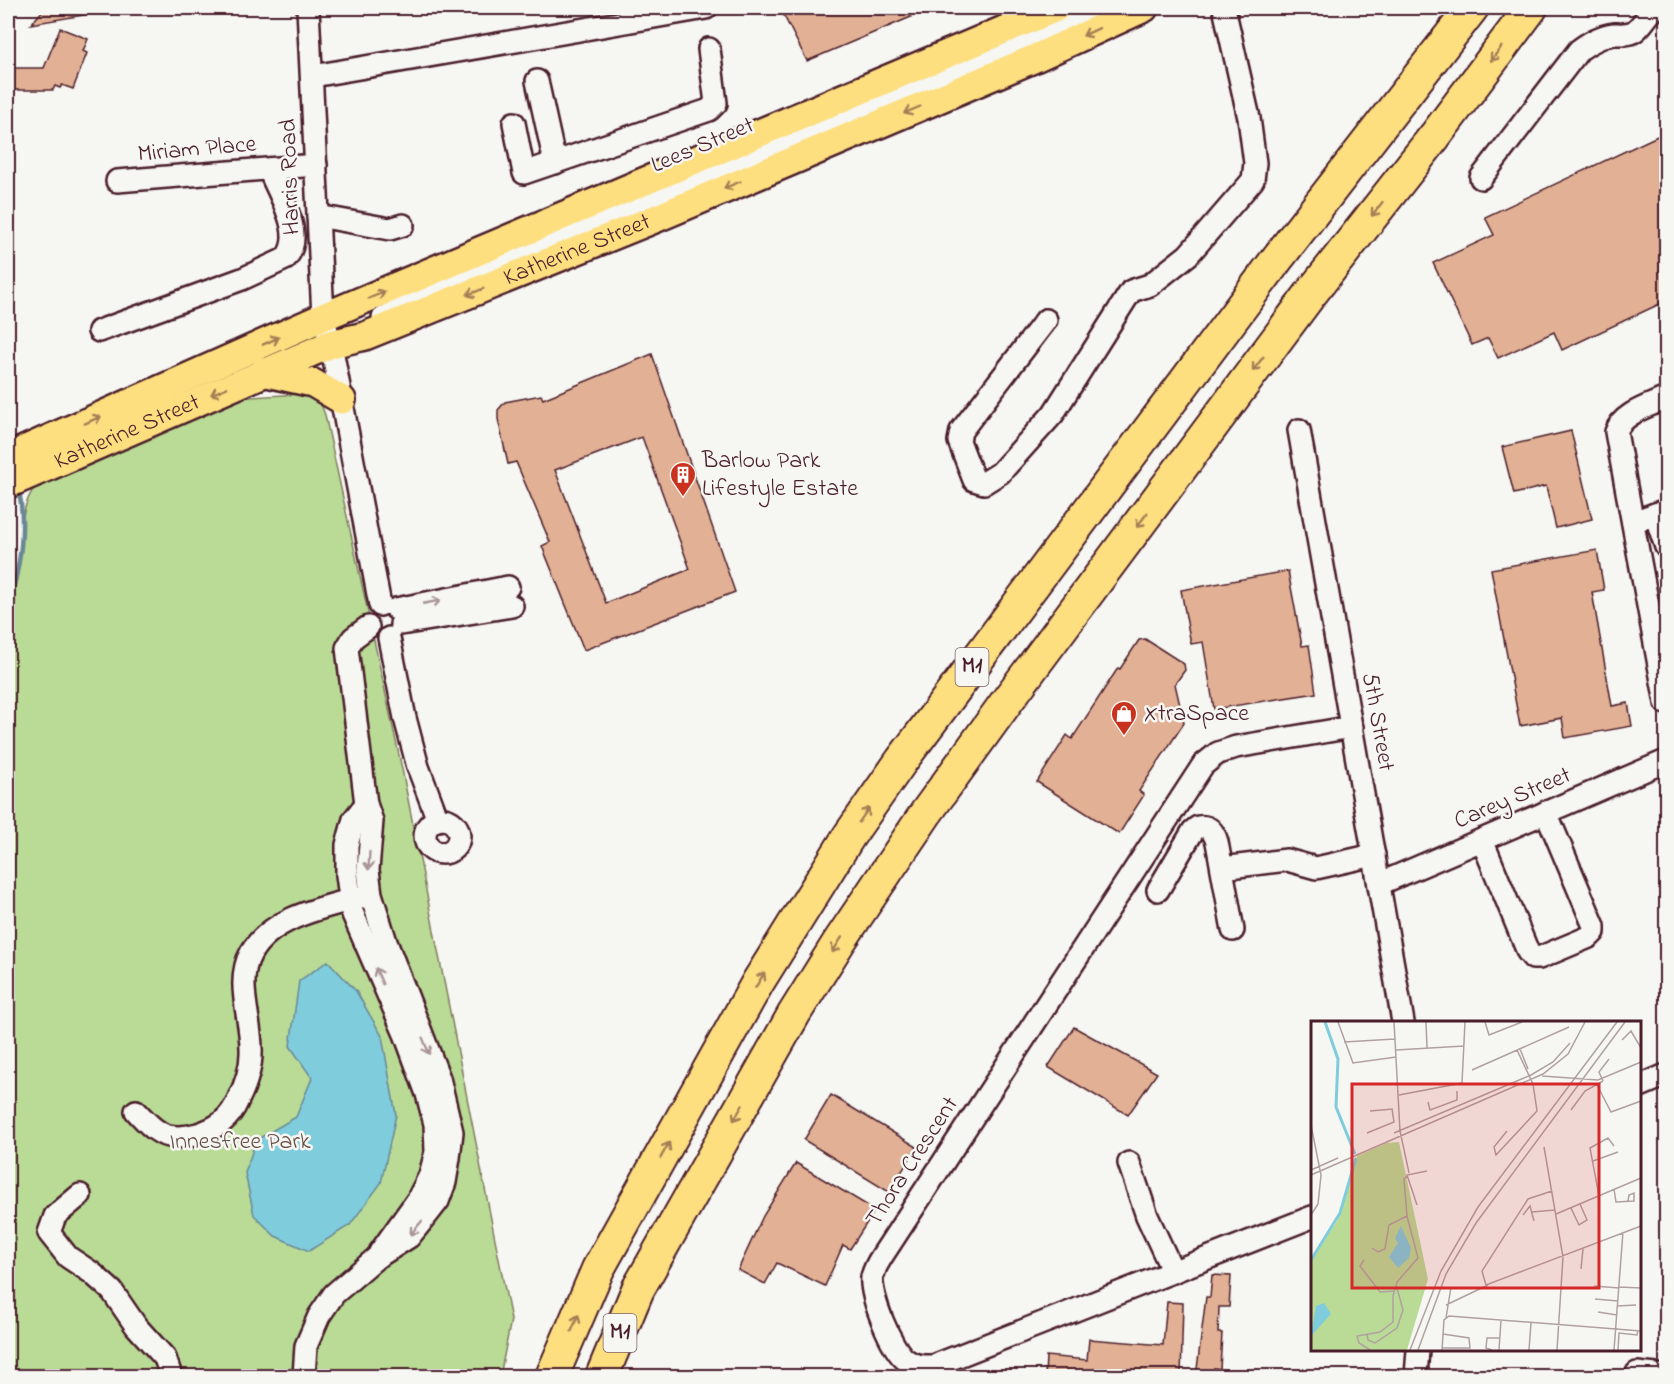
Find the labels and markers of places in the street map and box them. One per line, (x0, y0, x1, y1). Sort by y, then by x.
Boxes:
place label: Barlow Park Lifestyle Estate (701, 444, 858, 508)
building icon: Barlow Park Lifestyle Estate (668, 460, 698, 498)
place label: XtraSpace (1144, 697, 1249, 732)
shop icon: XtraSpace (1109, 699, 1139, 737)

